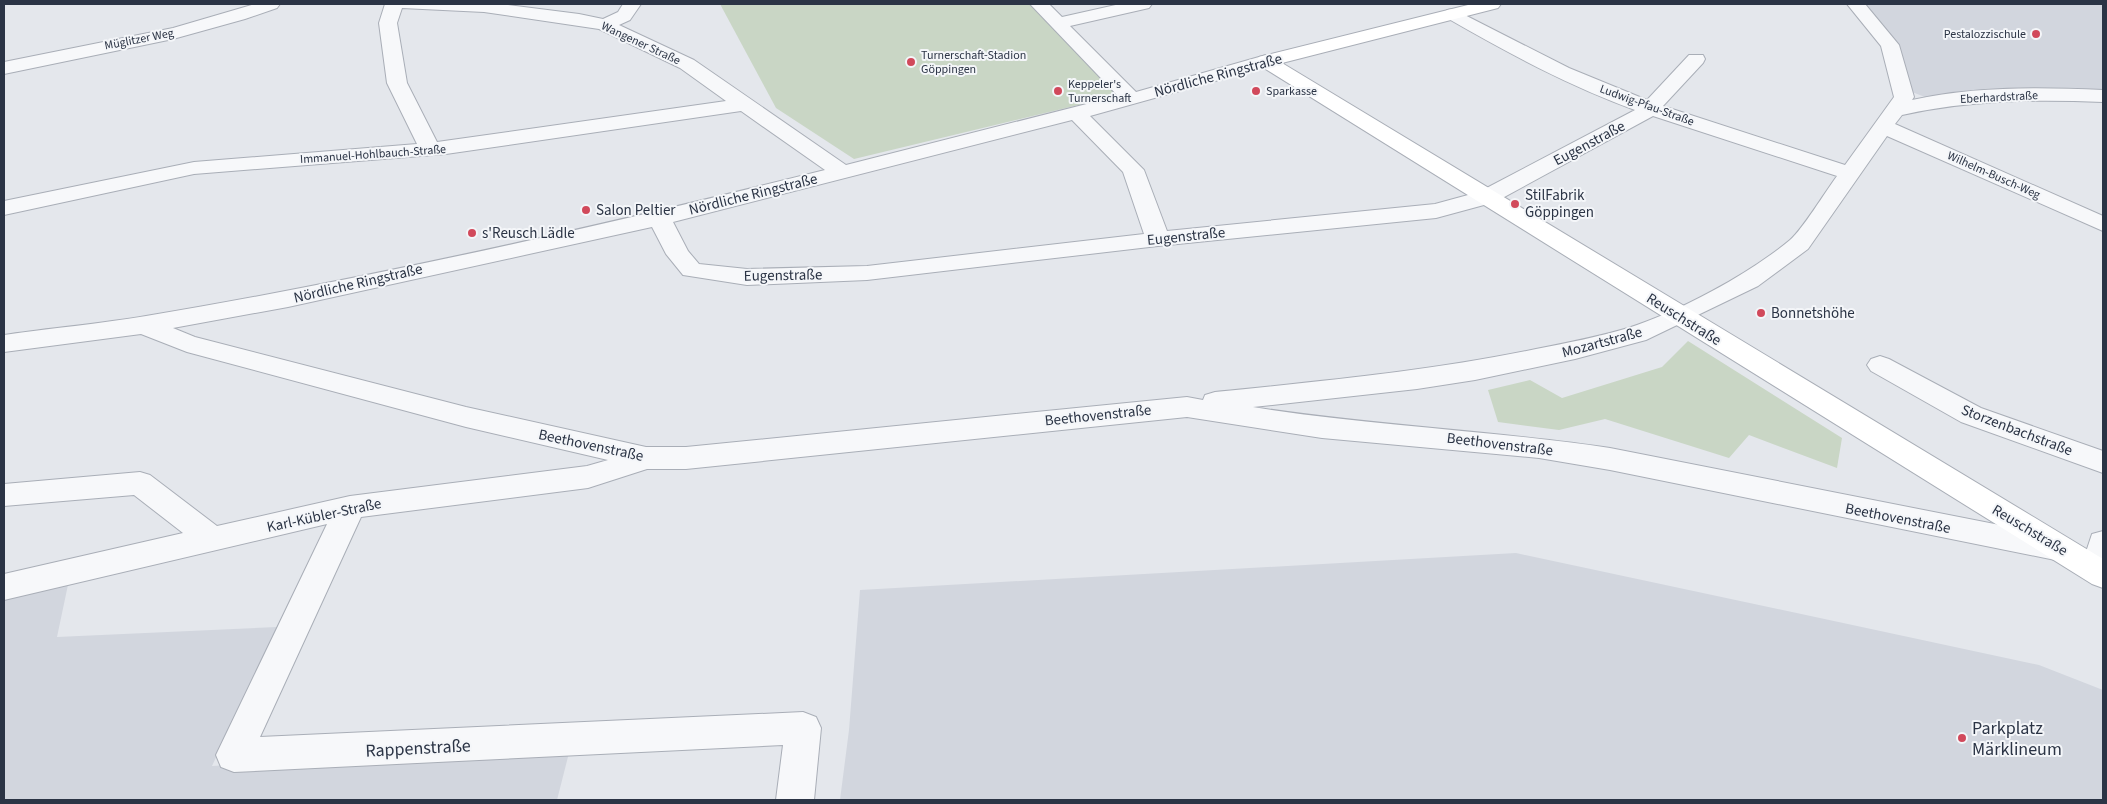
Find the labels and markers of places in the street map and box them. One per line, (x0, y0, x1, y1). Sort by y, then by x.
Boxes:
place label: Pestalozzischule (1944, 26, 2026, 43)
marker: Pestalozzischule (2030, 28, 2042, 40)
place label: Turnerschaft-Stadion Göppingen (921, 47, 1026, 78)
marker: Turnerschaft-Stadion Göppingen (905, 56, 917, 68)
place label: Keppeler's Turnerschaft (1068, 76, 1131, 107)
place label: Sparkasse (1266, 83, 1317, 100)
marker: Keppeler's Turnerschaft (1052, 85, 1064, 97)
marker: Sparkasse (1250, 85, 1262, 97)
place label: StilFabrik Göppingen (1525, 185, 1594, 223)
marker: StilFabrik Göppingen (1509, 198, 1521, 210)
place label: Salon Peltier (596, 200, 676, 221)
marker: Salon Peltier (580, 204, 592, 216)
place label: s'Reusch Lädle (482, 223, 575, 244)
marker: s'Reusch Lädle (466, 227, 478, 239)
place label: Bonnetshöhe (1771, 303, 1855, 324)
marker: Bonnetshöhe (1755, 307, 1767, 319)
place label: Parkplatz Märklineum (1972, 716, 2062, 762)
marker: Parkplatz Märklineum (1956, 732, 1968, 744)

